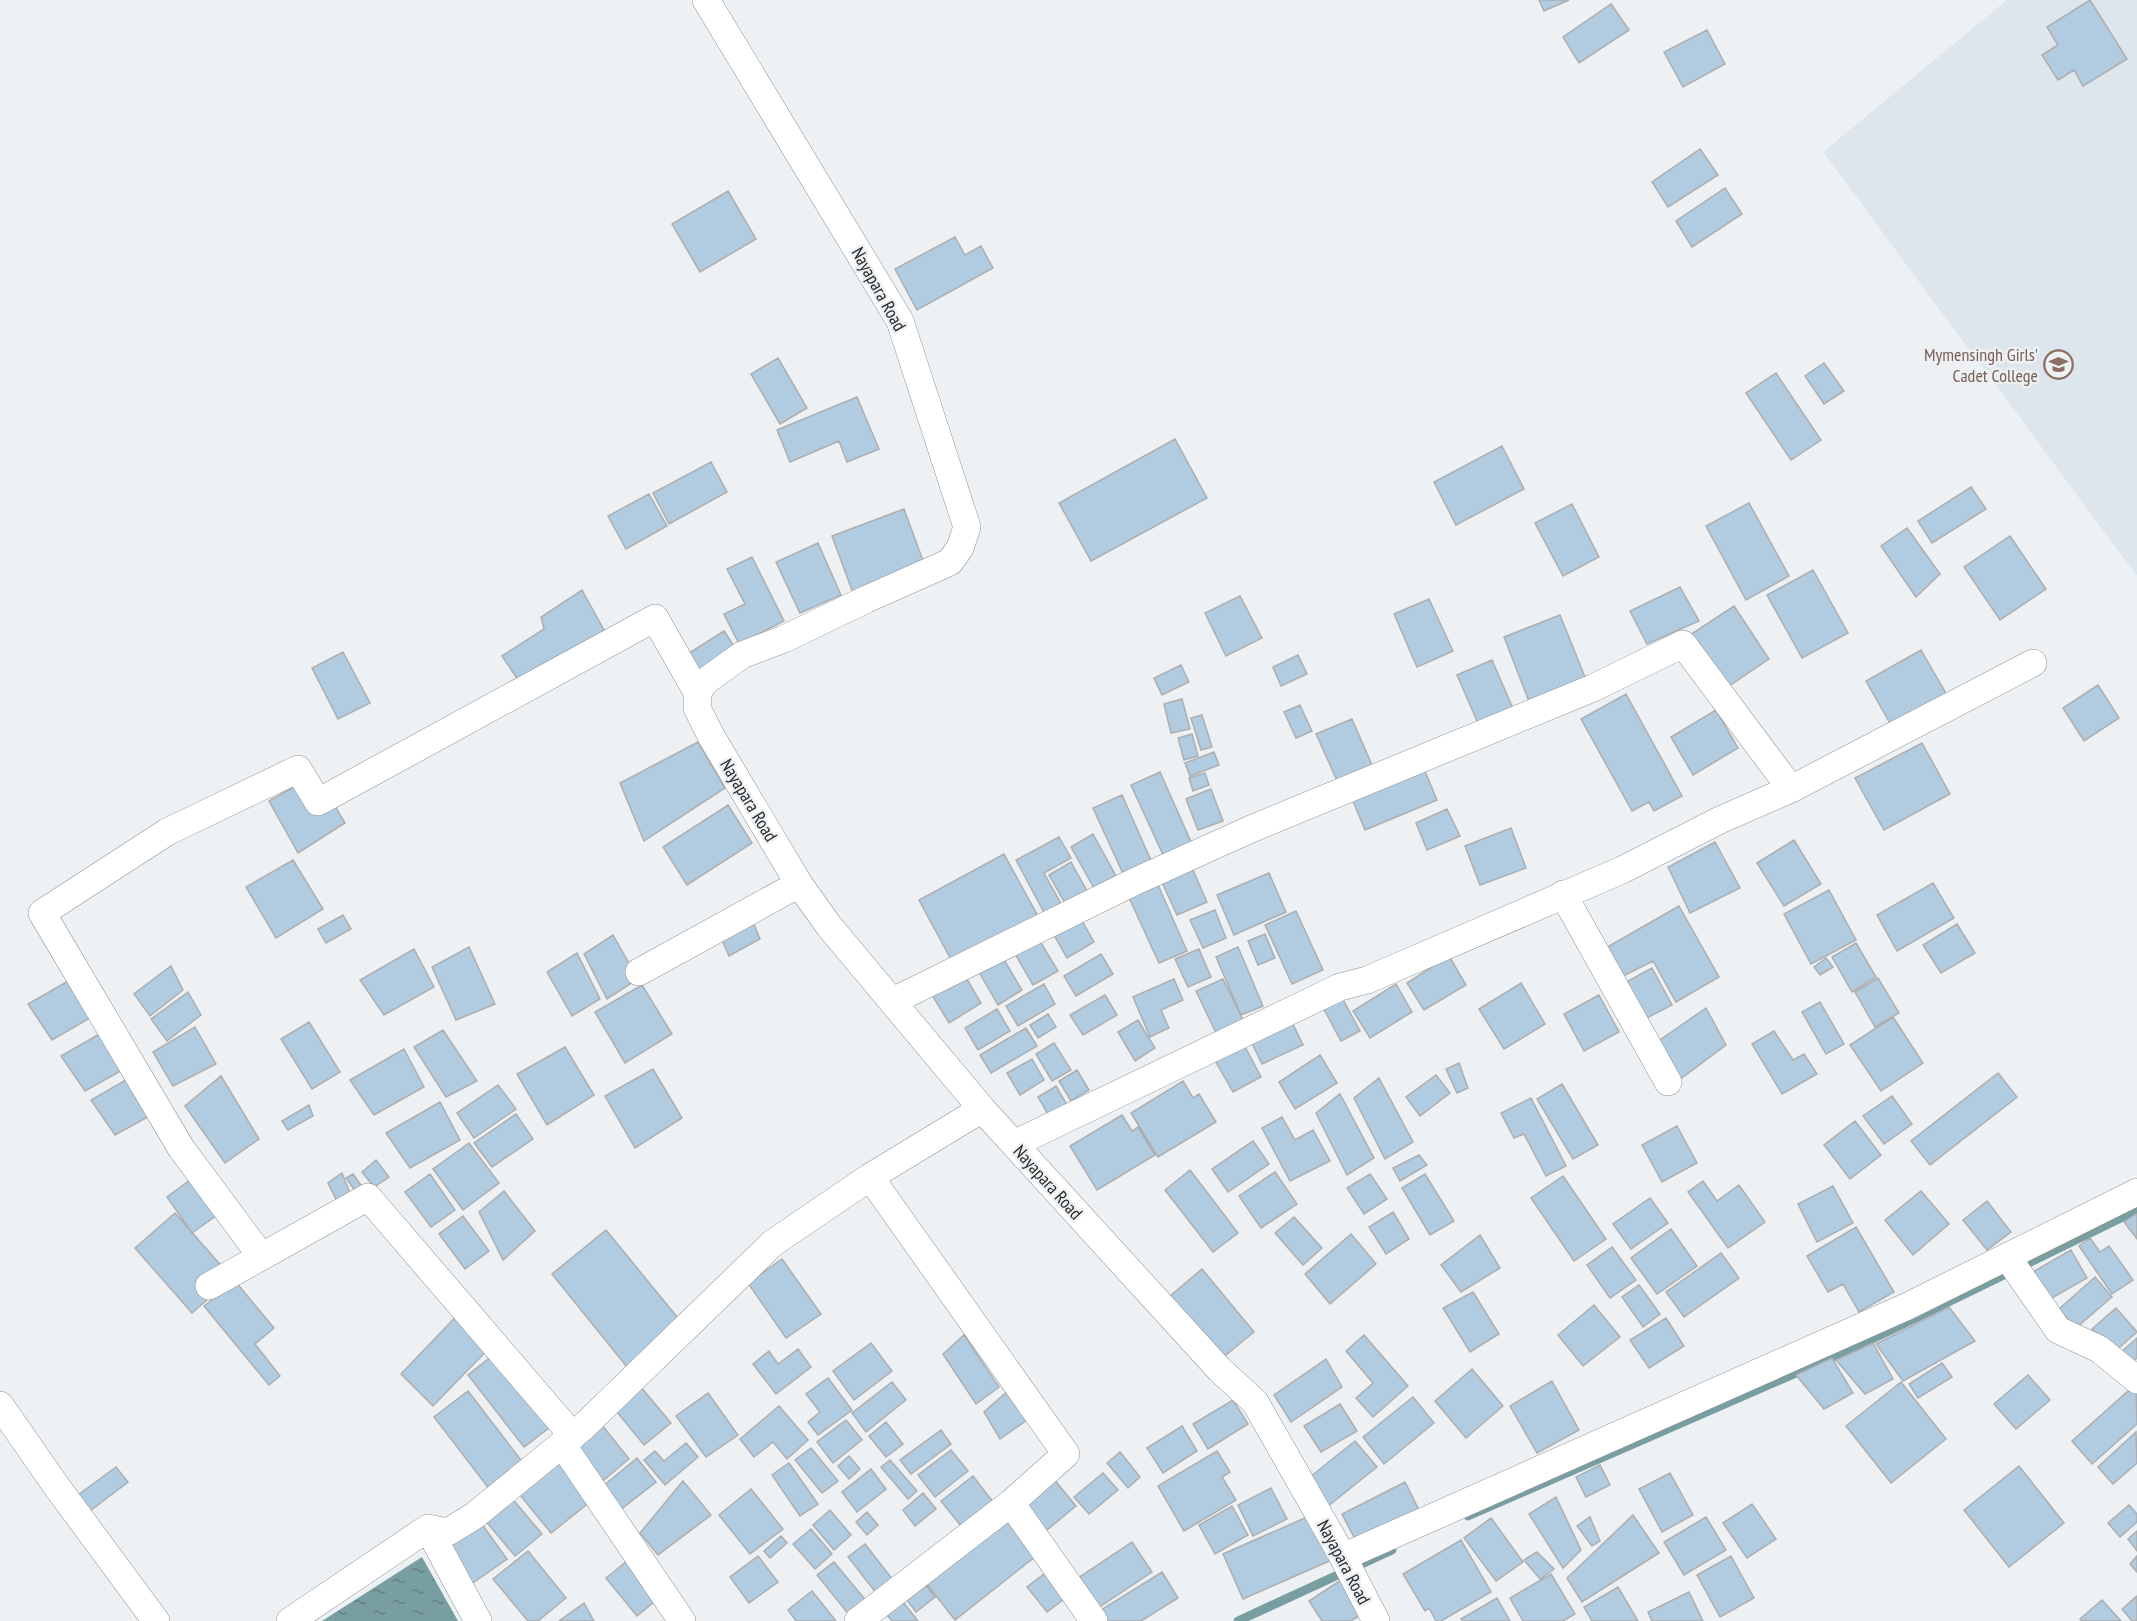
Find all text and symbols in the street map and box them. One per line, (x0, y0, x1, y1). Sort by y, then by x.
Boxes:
street label: Nayapara Road (847, 243, 911, 335)
place label: Mymensingh Girls' Cadet College (1924, 343, 2038, 387)
school or university icon: Mymensingh Girls' Cadet College (2043, 348, 2075, 380)
street label: Nayapara Road (715, 754, 783, 846)
street label: Nayapara Road (1008, 1140, 1088, 1224)
street label: Nayapara Road (1312, 1516, 1376, 1608)

